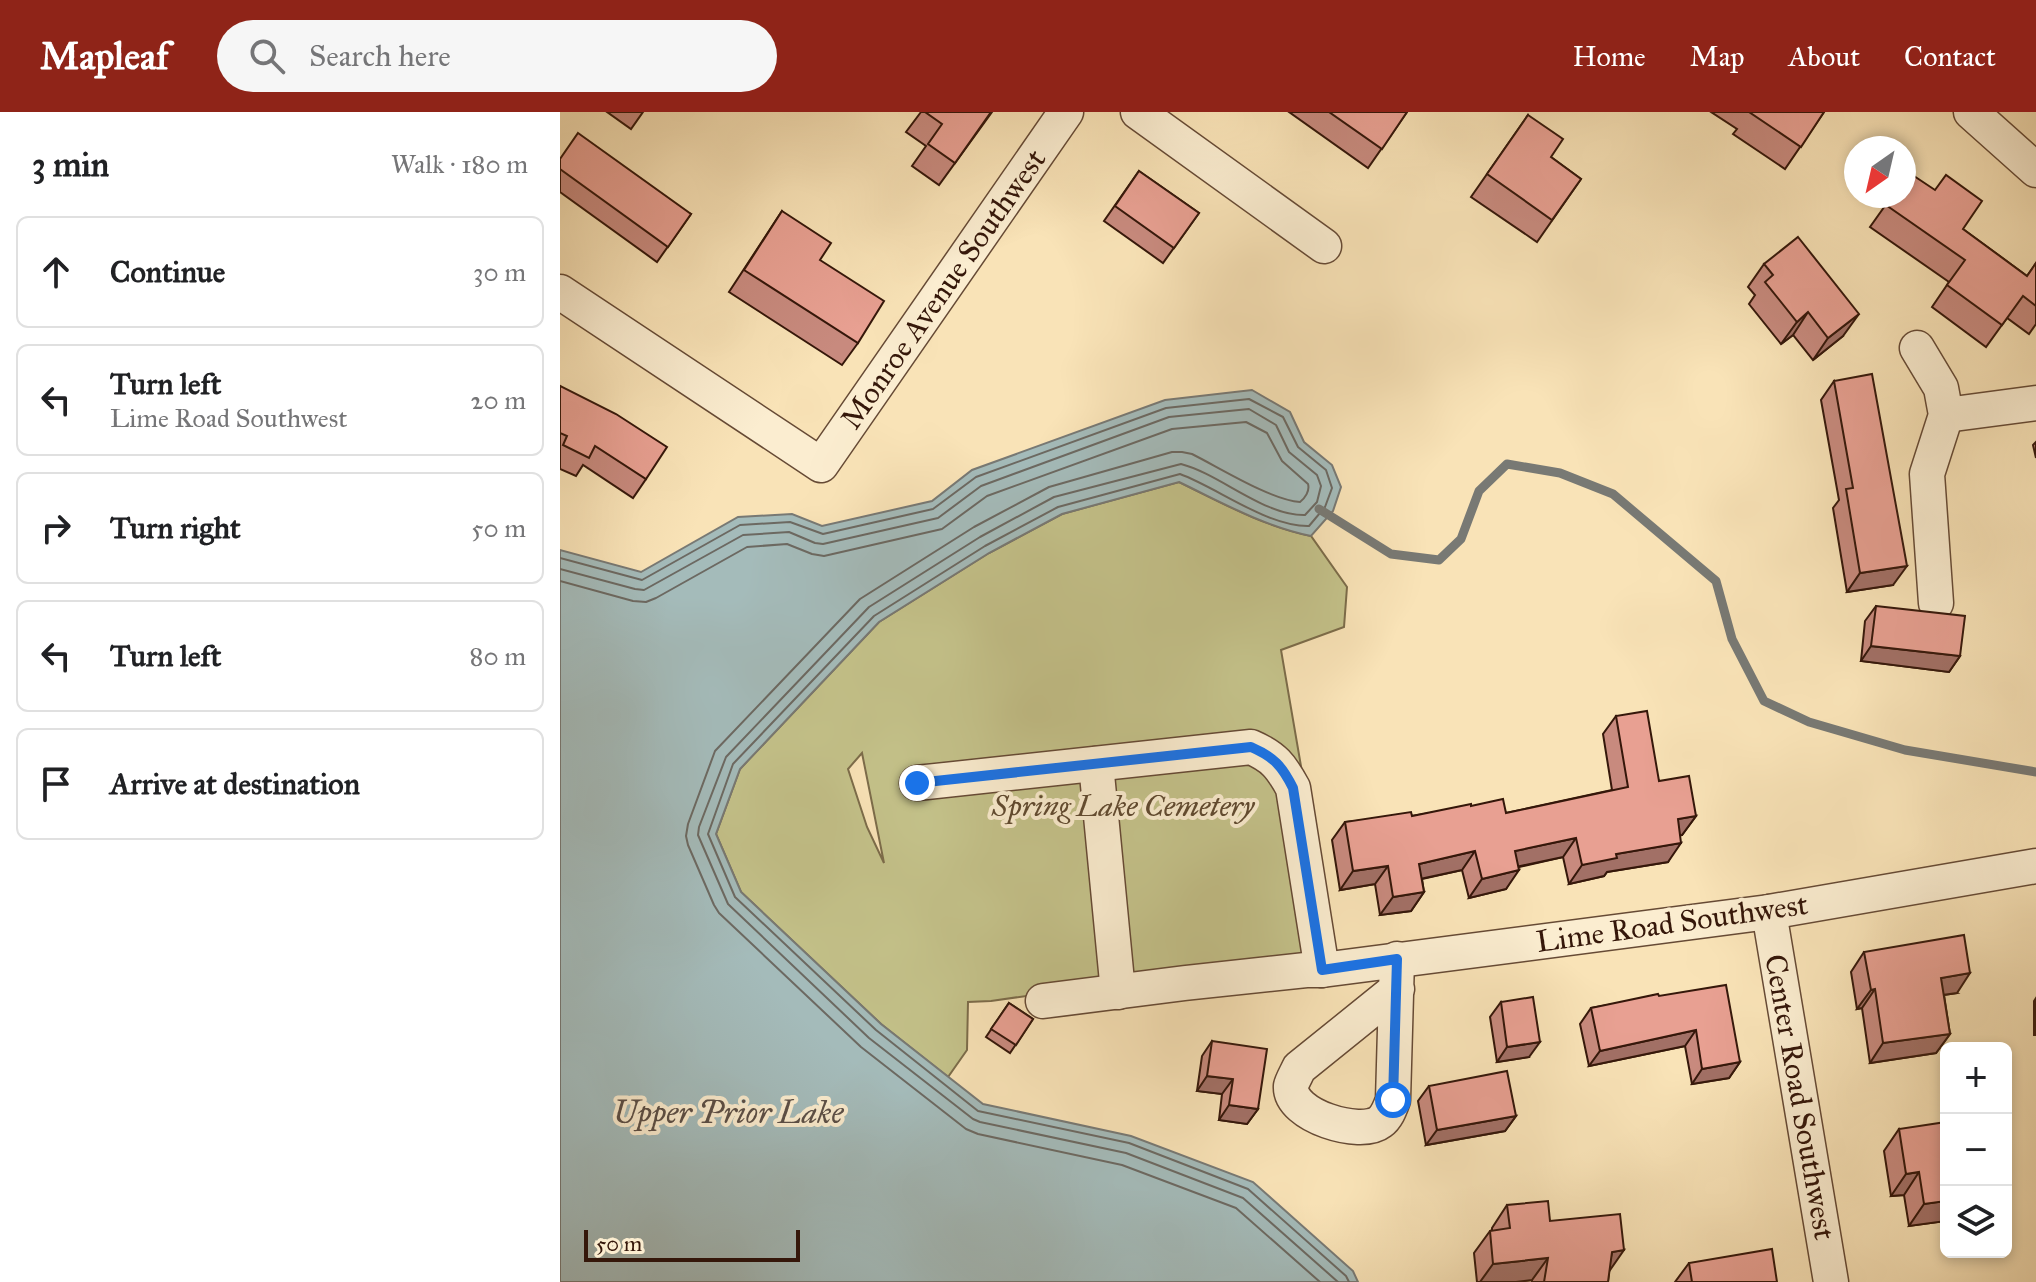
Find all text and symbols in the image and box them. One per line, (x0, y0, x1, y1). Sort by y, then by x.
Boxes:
search box (217, 20, 777, 92)
text: Mapleaf (40, 33, 169, 79)
icon: search (245, 34, 289, 78)
text: Search here (309, 38, 451, 74)
text: Home (1573, 39, 1646, 74)
text: Map (1690, 39, 1744, 74)
text: About (1788, 39, 1860, 74)
text: Contact (1904, 39, 1996, 74)
north arrow (1844, 136, 1916, 208)
street label: Monroe Avenue Southwest (833, 142, 1053, 436)
text: 3 min (32, 144, 109, 185)
text: Walk · 180 m (391, 148, 528, 180)
icon: ahead (34, 250, 78, 294)
text: Continue (110, 254, 225, 290)
text: 30 m (473, 256, 526, 288)
text: Turn left (110, 366, 221, 402)
icon: left (34, 378, 78, 422)
text: 20 m (471, 384, 526, 416)
text: Lime Road Southwest (110, 402, 347, 434)
icon: right (34, 506, 78, 550)
text: Turn right (110, 510, 241, 546)
text: 50 m (471, 512, 526, 544)
icon: left (34, 634, 78, 678)
text: Turn left (110, 638, 221, 674)
text: 80 m (470, 640, 526, 672)
icon: arrive (34, 762, 78, 806)
route end (899, 765, 935, 801)
text: Arrive at destination (110, 766, 360, 802)
park label: Spring Lake Cemetery (991, 788, 1256, 825)
street label: Lime Road Southwest (1534, 886, 1810, 960)
street label: Center Road Southwest (1757, 951, 1843, 1243)
map controls (1940, 1042, 2012, 1258)
button: + (1940, 1042, 2012, 1114)
route start (1375, 1082, 1411, 1118)
water label: Upper Prior Lake (613, 1093, 844, 1132)
button: − (1940, 1114, 2012, 1186)
button: layers (1940, 1186, 2012, 1258)
scale bar (584, 1226, 800, 1262)
text: 50 m (596, 1230, 642, 1257)

